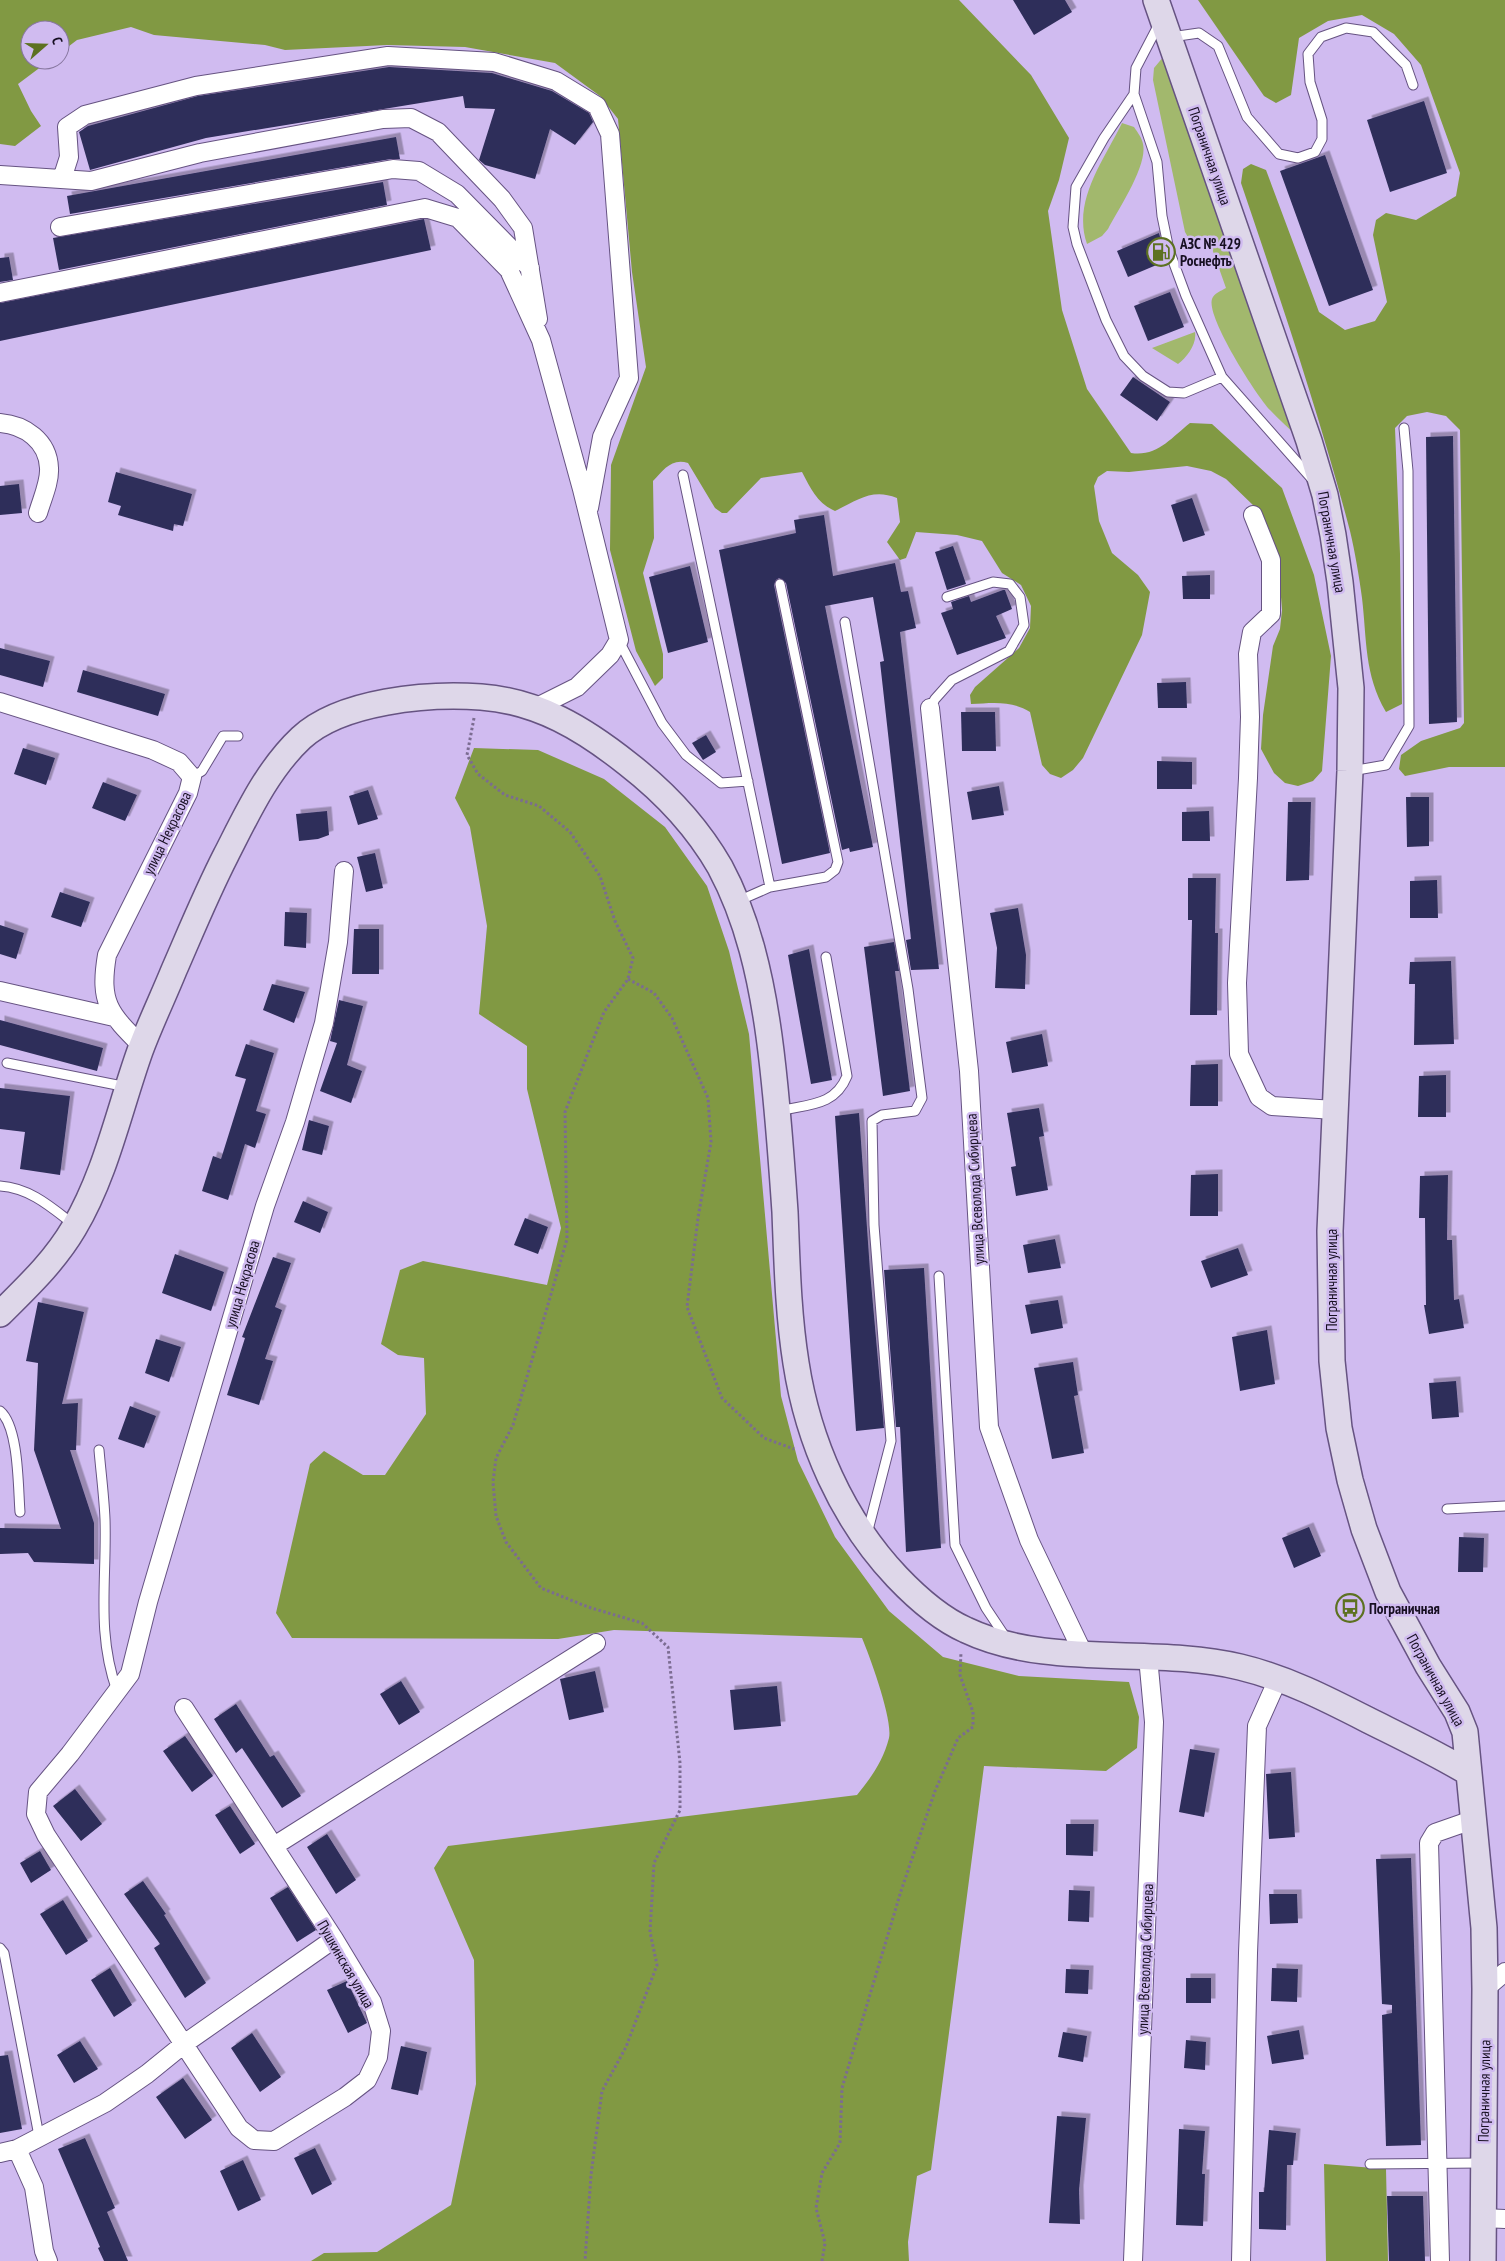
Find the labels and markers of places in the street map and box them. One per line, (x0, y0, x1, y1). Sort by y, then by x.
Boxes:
place label: АЗС № 429 Роснефть (1179, 234, 1241, 270)
fuel station icon: АЗС № 429 Роснефть (1146, 237, 1176, 267)
bus stop icon: Пограничная (1335, 1593, 1365, 1623)
place label: Пограничная (1369, 1599, 1440, 1618)

